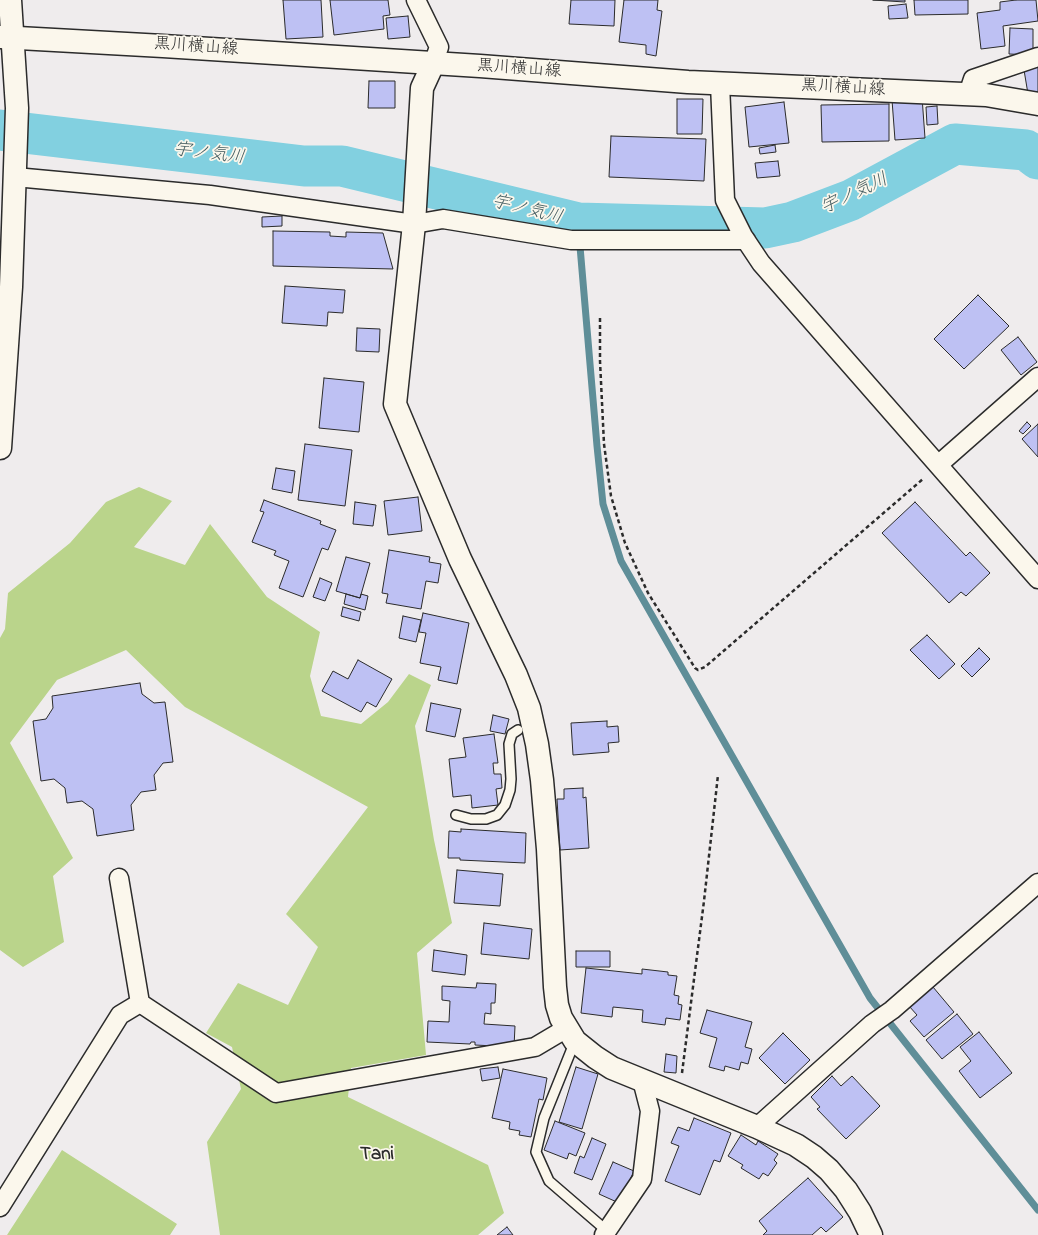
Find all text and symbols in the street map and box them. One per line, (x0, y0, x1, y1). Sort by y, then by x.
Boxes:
street label: 黒川横山線 (153, 35, 239, 61)
street label: 黒川横山線 (476, 57, 562, 83)
street label: 黒川横山線 (800, 77, 886, 101)
water label: 宇ノ気川 (172, 140, 246, 170)
water label: 宇ノ気川 (818, 170, 892, 220)
water label: 宇ノ気川 (489, 192, 565, 230)
district label: Tani (360, 1145, 394, 1167)

